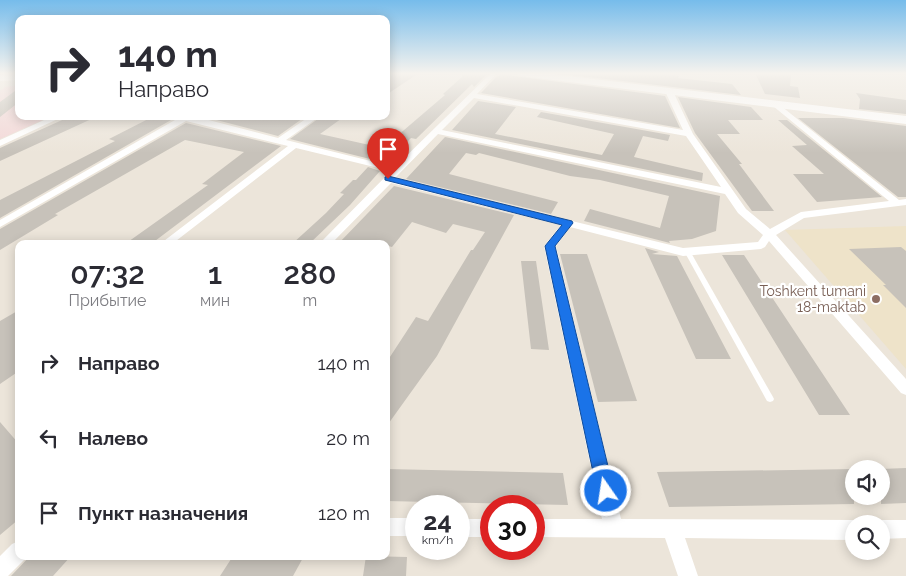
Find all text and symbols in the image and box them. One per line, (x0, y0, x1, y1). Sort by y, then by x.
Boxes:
text: 140 m (118, 34, 218, 75)
icon: right (35, 35, 100, 100)
text: Направо (118, 76, 209, 102)
pin (367, 128, 409, 179)
icon: arrive (374, 135, 402, 163)
text: 07:32 (70, 256, 145, 291)
text: 1 (208, 256, 222, 291)
text: 280 (284, 256, 336, 291)
place label: Toshkent tumani 18-maktab (759, 283, 866, 315)
text: Прибытие (69, 291, 146, 310)
text: мин (200, 291, 230, 310)
text: m (303, 291, 317, 310)
marker: Toshkent tumani 18-maktab (870, 293, 882, 305)
icon: right (35, 349, 63, 377)
text: Направо (78, 352, 159, 374)
text: 140 m (318, 352, 370, 374)
icon: left (35, 424, 63, 452)
text: Налево (78, 427, 148, 449)
text: 20 m (326, 427, 370, 449)
map controls (845, 460, 890, 560)
button: sound (845, 460, 890, 505)
position arrow (579, 464, 631, 516)
speed limit sign: 30 (480, 495, 545, 560)
icon: arrive (35, 499, 63, 527)
text: Пункт назначения (78, 502, 248, 524)
text: 120 m (318, 502, 370, 524)
text: 24 (423, 506, 452, 536)
button: search (845, 515, 890, 560)
text: km/h (422, 533, 453, 547)

